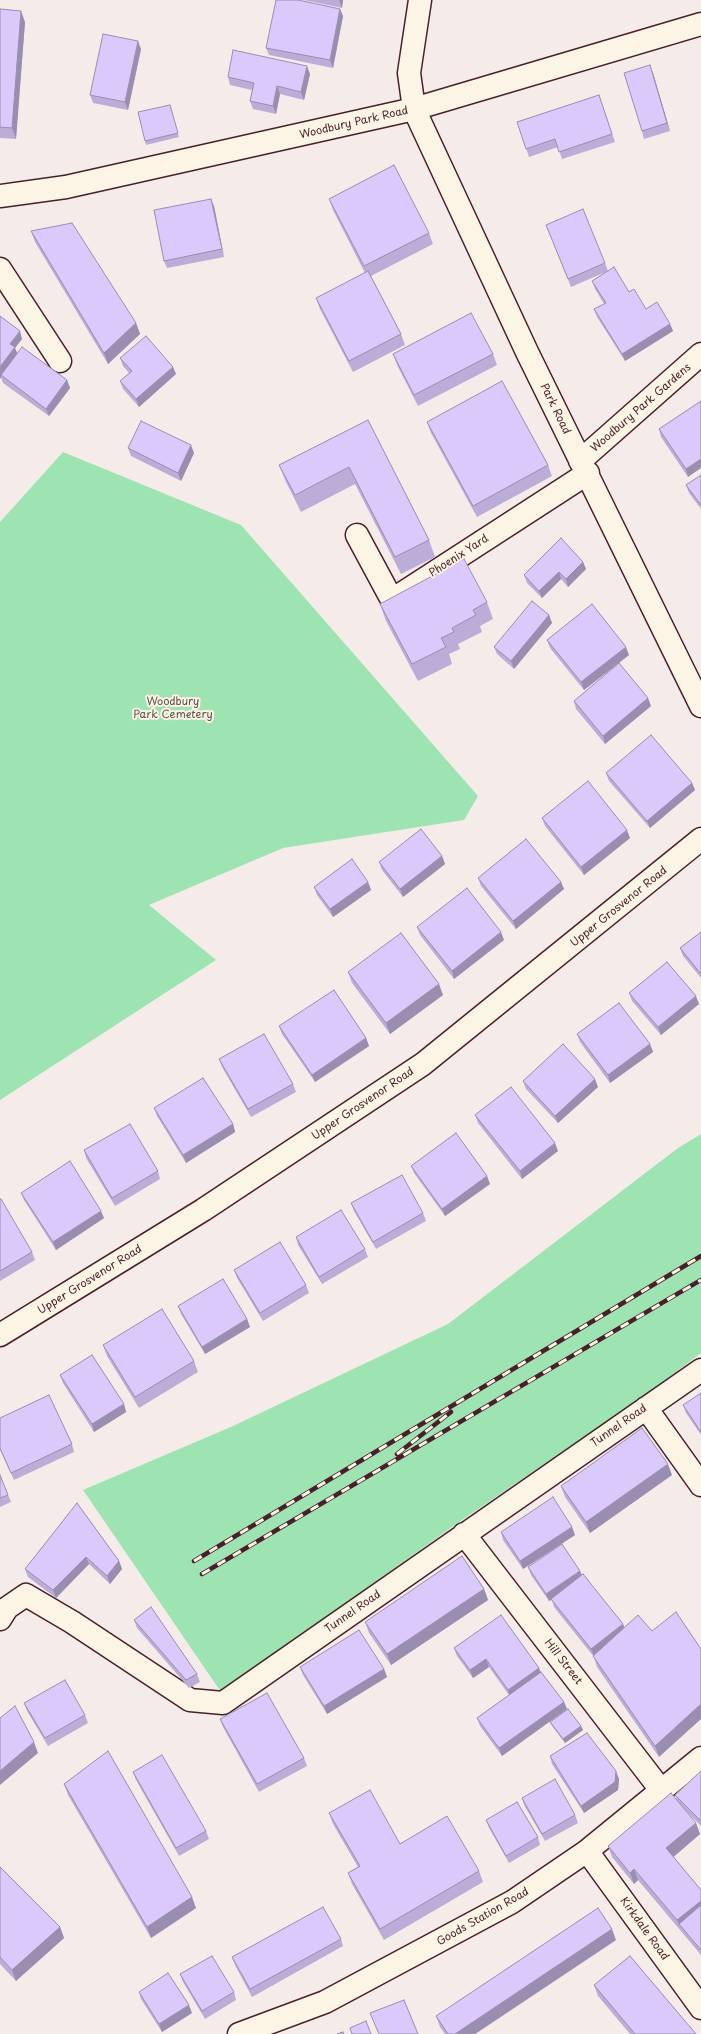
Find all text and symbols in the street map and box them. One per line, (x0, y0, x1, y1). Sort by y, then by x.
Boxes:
street label: Woodbury Park Road (298, 104, 410, 142)
street label: Woodbury Park Gardens (588, 361, 694, 455)
street label: Park Road (537, 382, 573, 436)
street label: Phoenix Yard (427, 532, 491, 580)
park label: Woodbury Park Cemetery (133, 695, 213, 721)
street label: Upper Grosvenor Road (568, 864, 670, 950)
street label: Upper Grosvenor Road (309, 1065, 417, 1143)
street label: Upper Grosvenor Road (35, 1243, 145, 1317)
street label: Tunnel Road (589, 1402, 649, 1450)
street label: Tunnel Road (323, 1588, 383, 1636)
street label: Hill Street (541, 1637, 585, 1687)
street label: Goods Station Road (435, 1885, 531, 1949)
street label: Kirkdale Road (617, 1895, 671, 1963)

